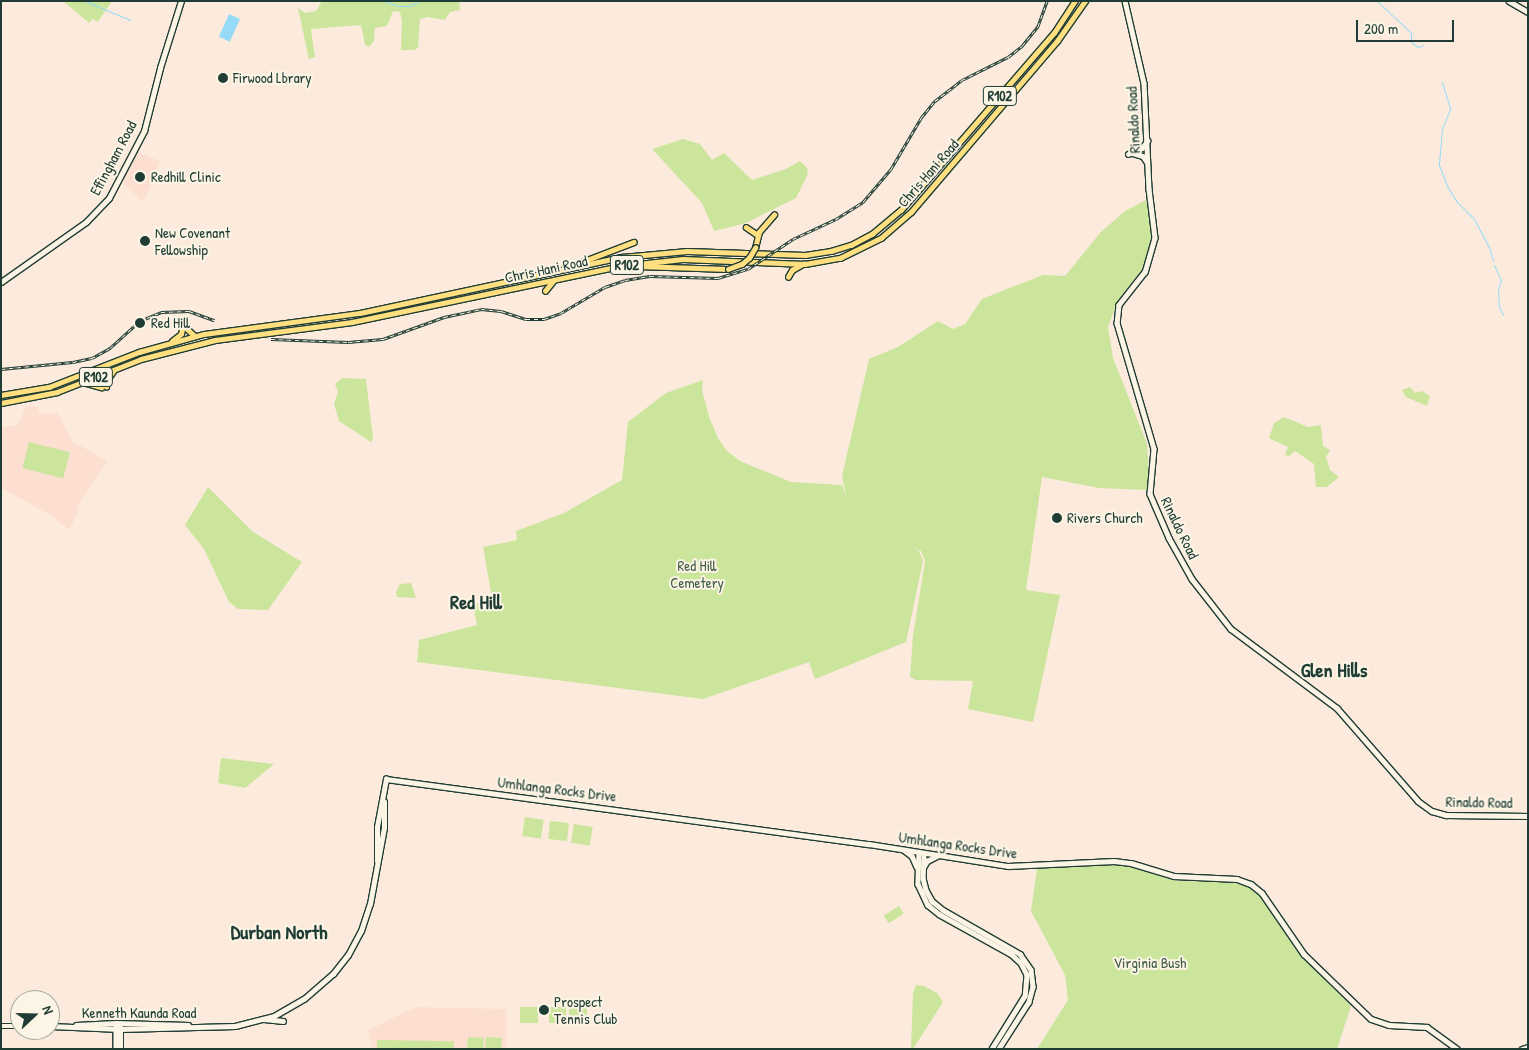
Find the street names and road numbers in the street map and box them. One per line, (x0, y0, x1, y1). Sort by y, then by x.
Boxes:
road number: R102 (982, 84, 1018, 108)
street label: Rinaldo Road (1122, 86, 1144, 154)
street label: Effingham Road (86, 118, 140, 198)
street label: Chris Hani Road (894, 135, 962, 211)
street label: Chris Hani Road (503, 251, 589, 287)
road number: R102 (610, 254, 644, 276)
road number: R102 (78, 366, 114, 388)
street label: Rinaldo Road (1157, 494, 1203, 562)
street label: Umhlanga Rocks Drive (496, 773, 618, 805)
street label: Rinaldo Road (1445, 792, 1513, 812)
street label: Umhlanga Rocks Drive (897, 828, 1019, 862)
street label: Kenneth Kaunda Road (82, 1004, 196, 1022)

